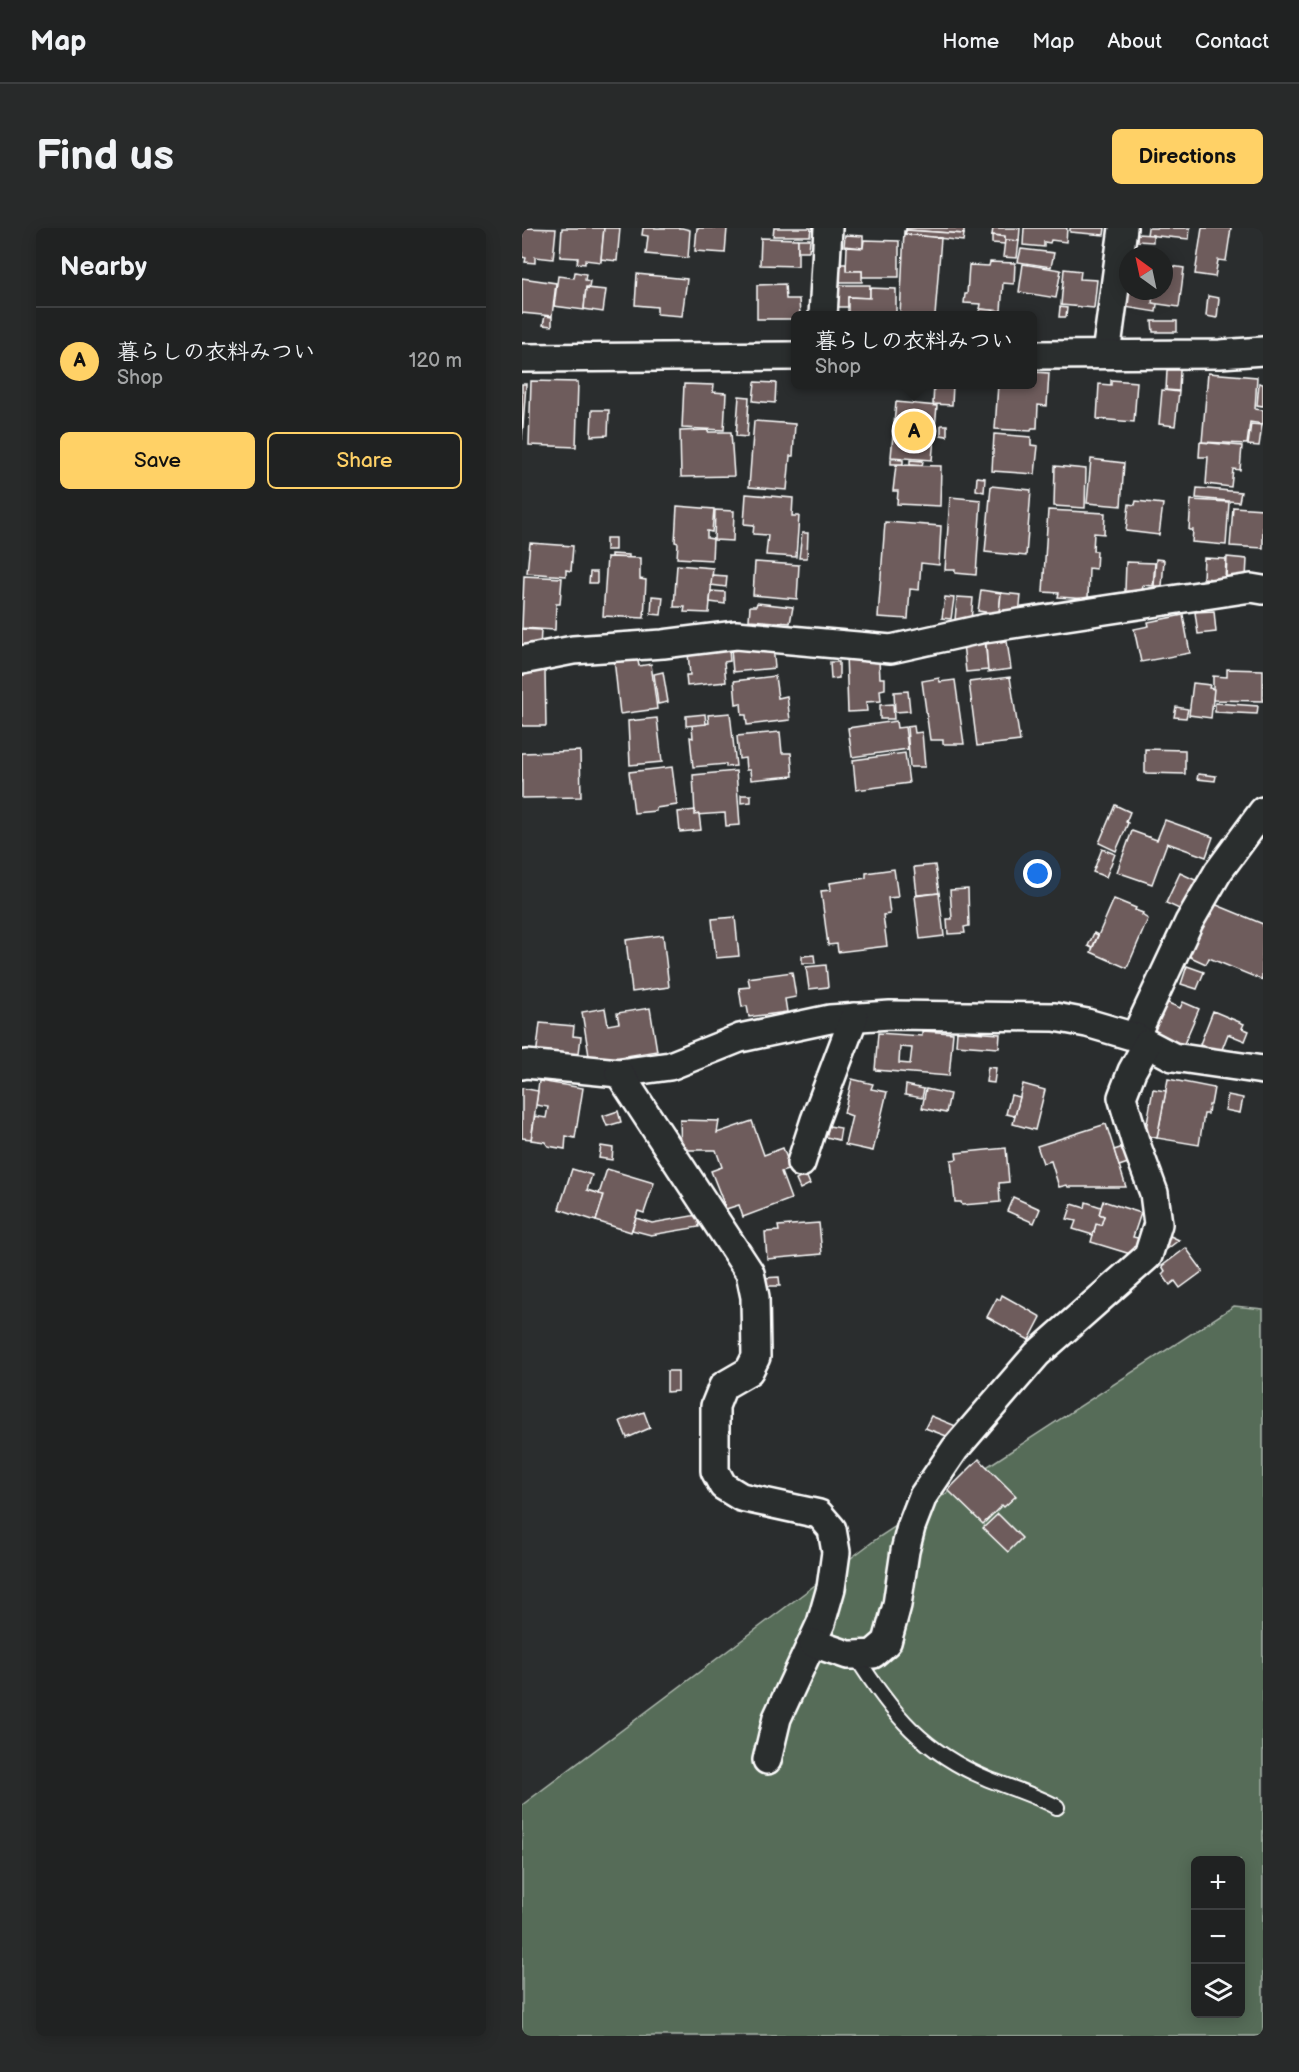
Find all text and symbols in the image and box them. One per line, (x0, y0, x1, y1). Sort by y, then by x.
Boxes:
text: Map (30, 25, 86, 58)
text: Home (942, 29, 999, 54)
text: Map (1032, 29, 1074, 54)
text: About (1107, 29, 1162, 54)
text: Contact (1195, 29, 1269, 54)
button: Directions (1112, 129, 1263, 184)
text: Find us (36, 131, 174, 182)
north arrow (1119, 246, 1173, 300)
text: Nearby (60, 252, 147, 283)
popup (791, 311, 1037, 389)
text: 暮らしの衣料みつい (815, 328, 1013, 355)
text: 暮らしの衣料みつい (117, 339, 315, 366)
text: A (73, 349, 86, 373)
text: 120 m (409, 349, 462, 373)
text: Shop (815, 355, 861, 379)
text: Shop (117, 366, 163, 390)
pin: A (894, 408, 934, 454)
button: Save (60, 432, 255, 489)
button: Share (267, 432, 462, 489)
your location (1023, 859, 1052, 888)
map controls (1191, 1856, 1245, 2018)
button: + (1191, 1856, 1245, 1910)
button: − (1191, 1910, 1245, 1964)
button: layers (1191, 1964, 1245, 2018)

